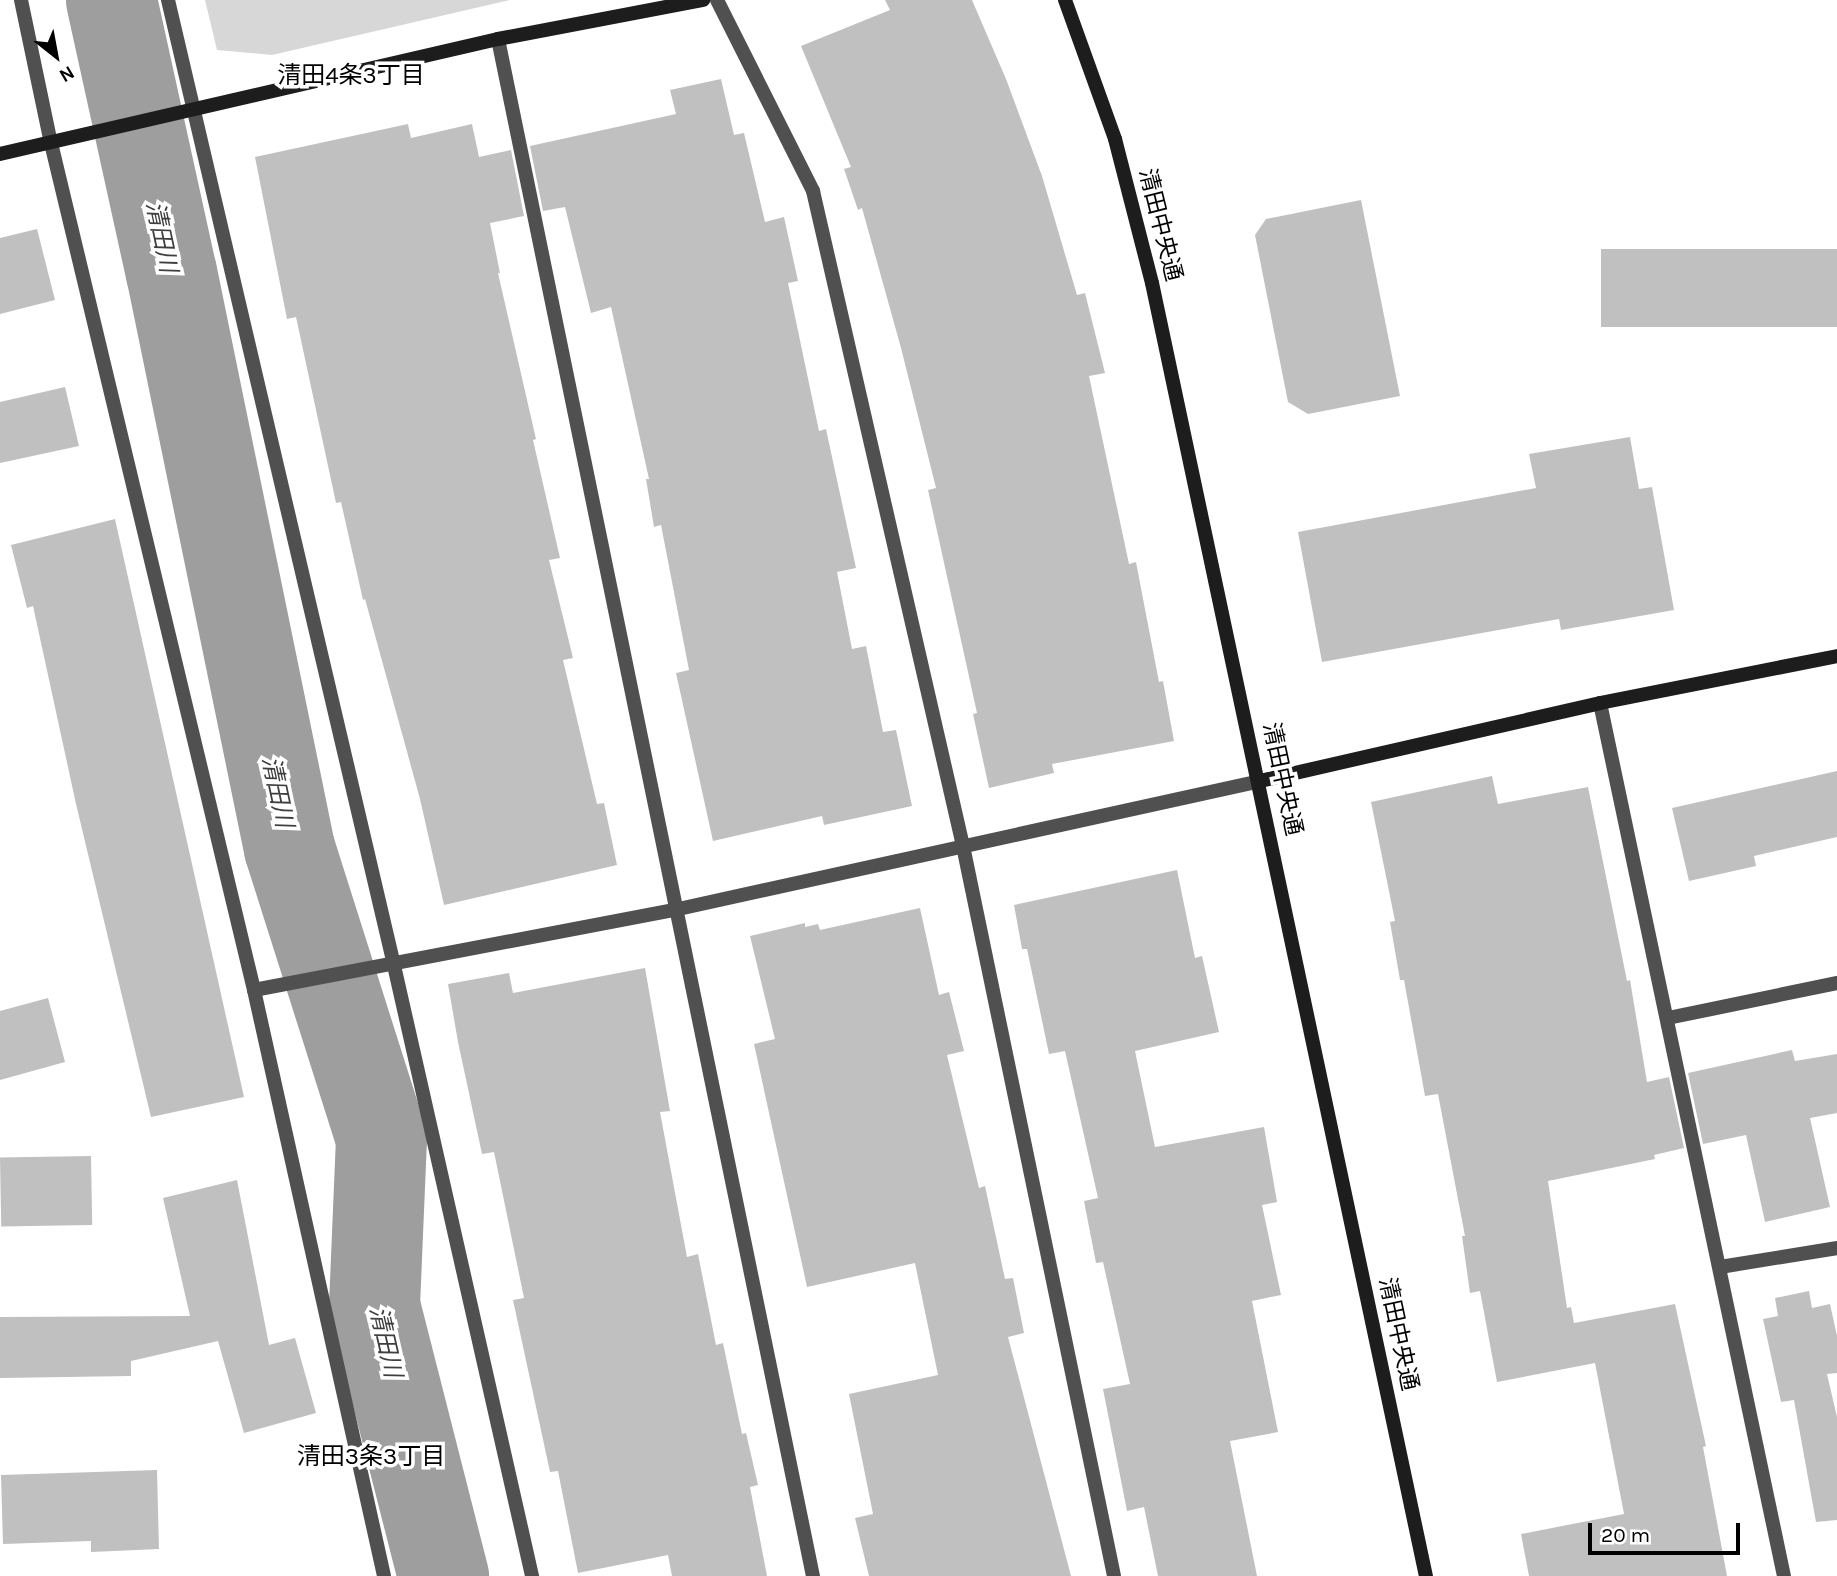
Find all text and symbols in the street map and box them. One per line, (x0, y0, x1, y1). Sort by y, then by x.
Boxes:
north arrow (21, 21, 91, 91)
text: N (55, 61, 78, 87)
district label: 清田4条3丁目 (277, 62, 425, 90)
street label: 清田中央通 (1133, 166, 1187, 284)
water label: 清田川 (139, 199, 183, 275)
street label: 清田中央通 (1257, 720, 1307, 838)
water label: 清田川 (255, 754, 299, 830)
street label: 清田中央通 (1373, 1275, 1423, 1393)
water label: 清田川 (363, 1304, 407, 1380)
district label: 清田3条3丁目 (297, 1443, 445, 1471)
scale bar (1592, 1510, 1744, 1554)
text: 20 m (1601, 1523, 1650, 1547)

